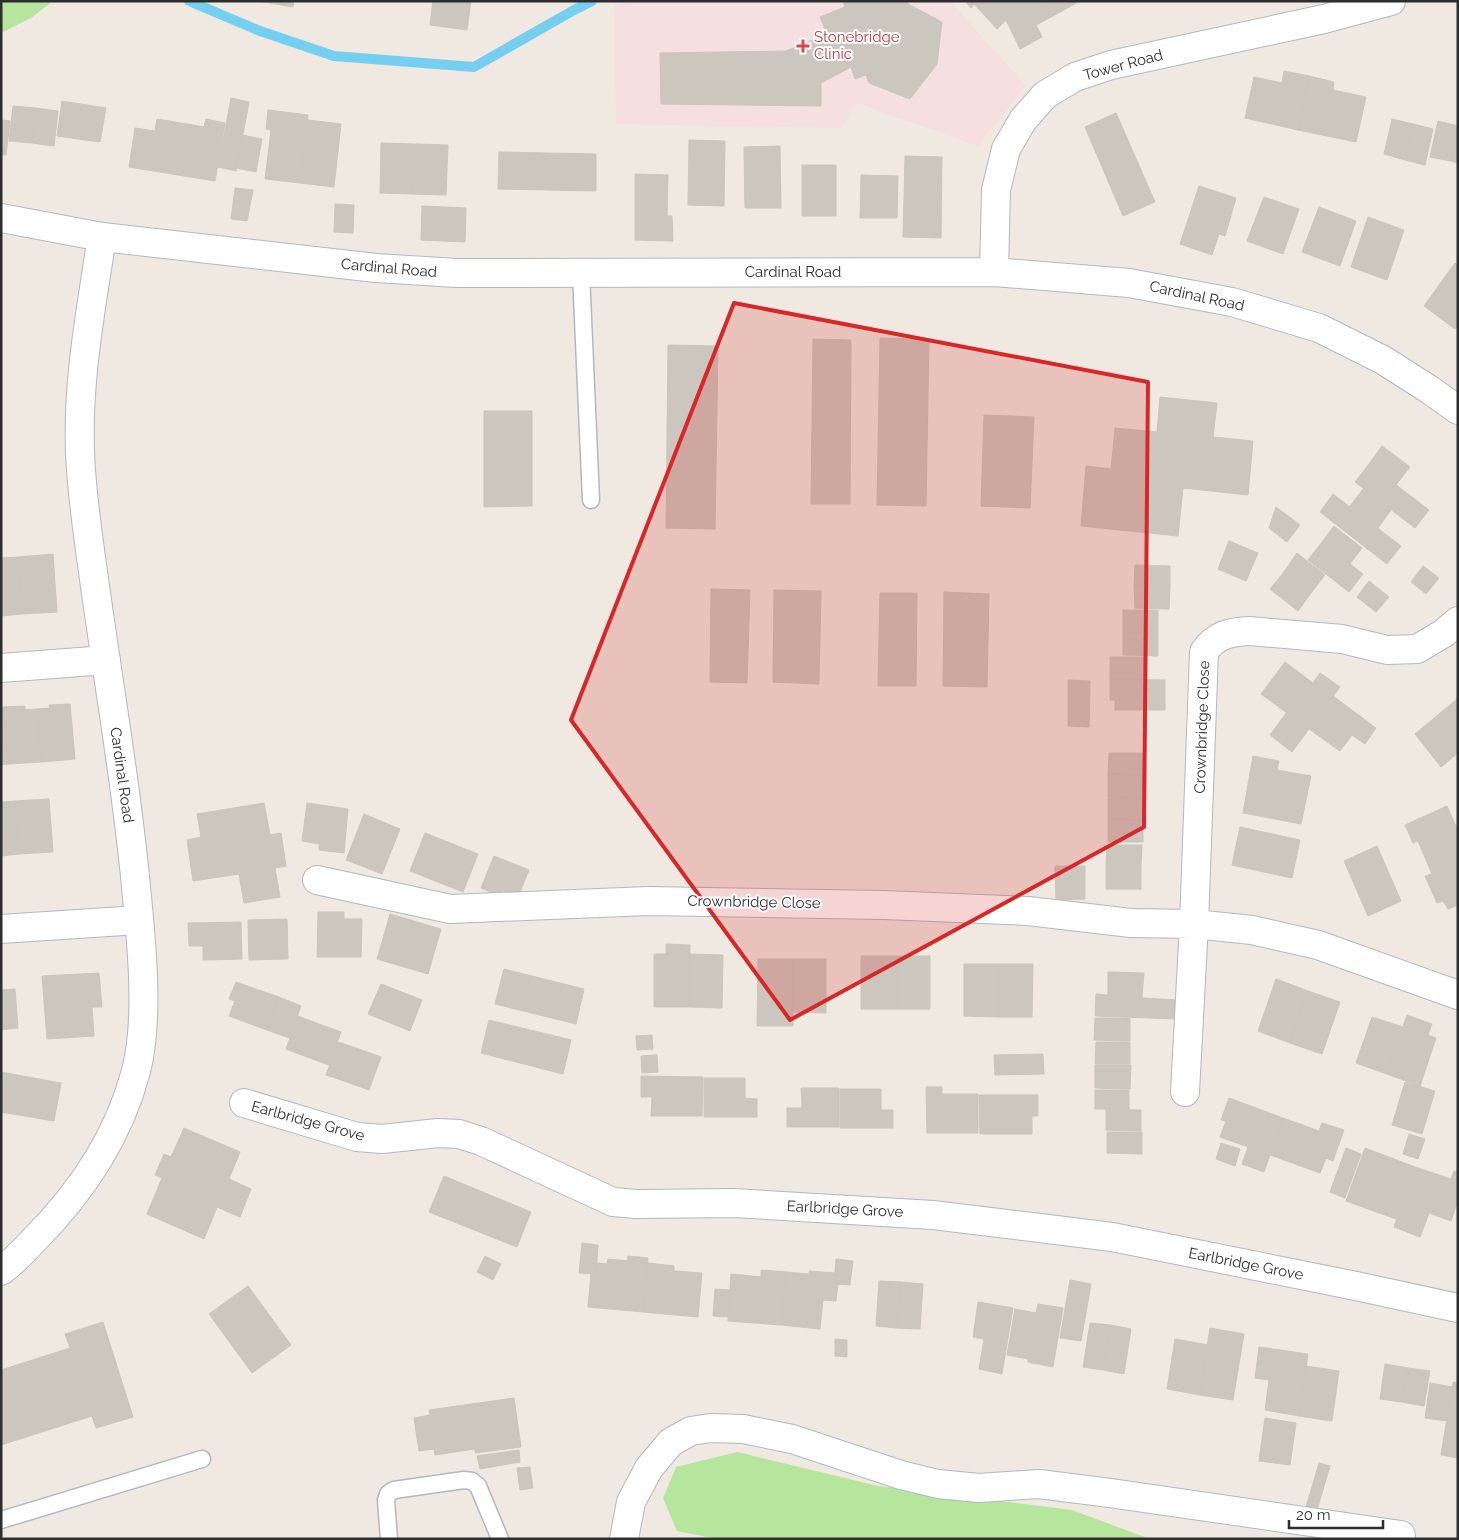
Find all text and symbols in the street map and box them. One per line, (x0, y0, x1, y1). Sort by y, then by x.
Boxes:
place label: Stonebridge Clinic (814, 28, 900, 63)
marker: Stonebridge Clinic (796, 39, 810, 53)
street label: Tower Road (1081, 46, 1165, 84)
street label: Cardinal Road (340, 255, 438, 281)
street label: Cardinal Road (745, 263, 841, 281)
street label: Cardinal Road (1148, 277, 1246, 315)
street label: Crownbridge Close (1191, 660, 1213, 794)
street label: Cardinal Road (106, 726, 138, 824)
street label: Crownbridge Close (687, 892, 821, 912)
street label: Earlbridge Grove (249, 1097, 367, 1145)
street label: Earlbridge Grove (786, 1197, 904, 1221)
street label: Earlbridge Grove (1187, 1244, 1305, 1284)
scale bar (1289, 1498, 1383, 1530)
text: 20 m (1296, 1506, 1331, 1524)

